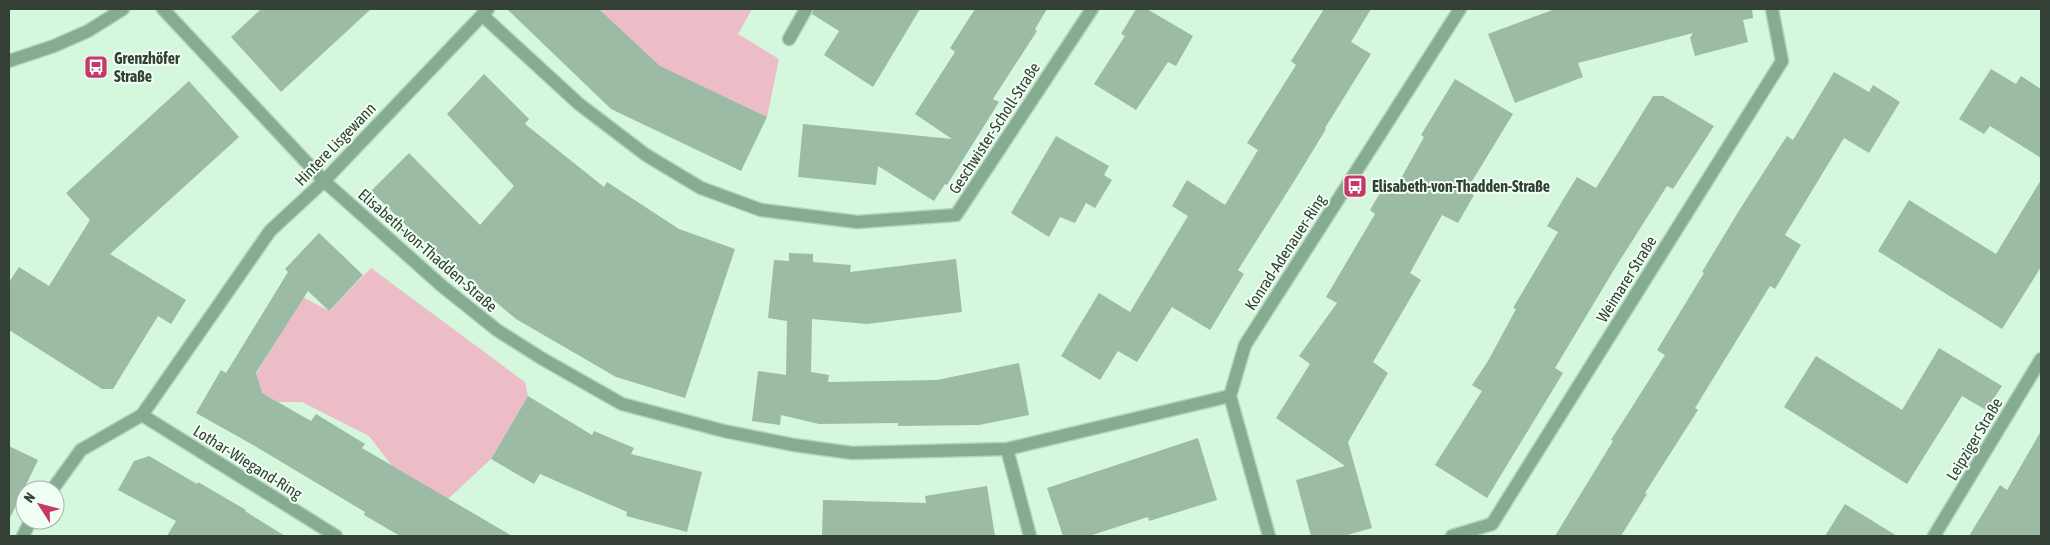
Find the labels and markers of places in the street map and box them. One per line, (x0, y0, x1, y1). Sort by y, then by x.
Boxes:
place label: Grenzhöfer Straße (114, 49, 180, 85)
bus stop icon: Grenzhöfer Straße (83, 54, 109, 80)
bus stop icon: Elisabeth-von-Thadden-Straße (1342, 173, 1368, 199)
place label: Elisabeth-von-Thadden-Straße (1372, 177, 1550, 195)

